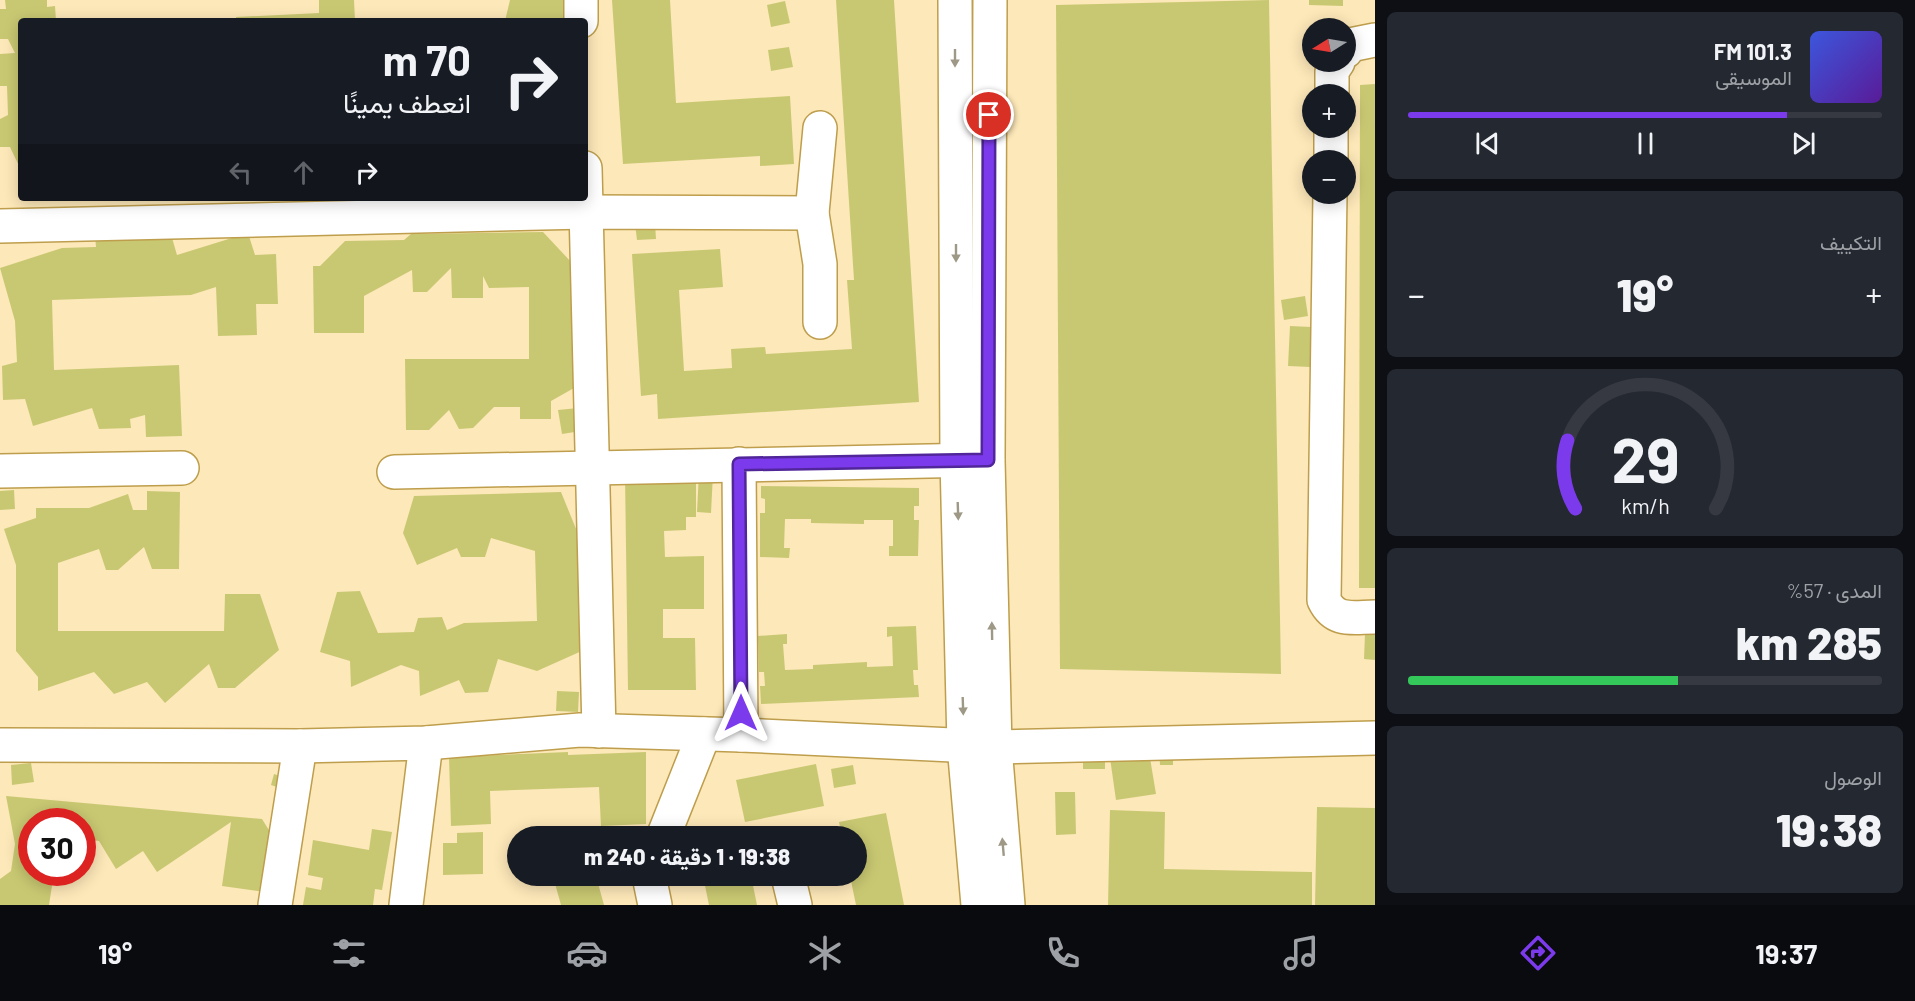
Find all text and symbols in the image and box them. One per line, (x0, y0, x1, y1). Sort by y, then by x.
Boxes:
north arrow (1302, 18, 1356, 72)
map controls (1302, 18, 1356, 204)
text: 70 m (383, 34, 471, 84)
text: 101.3 FM (1714, 38, 1792, 64)
icon: right (492, 42, 570, 120)
one-way arrow (950, 49, 960, 68)
text: الموسيقى (1715, 65, 1792, 89)
button: + (1302, 84, 1356, 138)
text: انعطف يمينًا (343, 86, 471, 118)
pin (963, 89, 1014, 140)
icon: arrive (972, 98, 1005, 131)
icon: previous (1471, 127, 1504, 160)
icon: pause (1629, 127, 1662, 160)
icon: next (1787, 127, 1820, 160)
button: − (1302, 150, 1356, 204)
icon: left (224, 156, 257, 189)
icon: ahead (287, 156, 320, 189)
icon: right (350, 156, 383, 189)
text: التكييف (1820, 230, 1882, 254)
one-way arrow (951, 244, 961, 263)
text: 19° (1617, 267, 1673, 321)
text: − (1408, 274, 1425, 314)
text: + (1866, 274, 1882, 314)
text: 29 (1611, 422, 1679, 496)
text: km/h (1621, 494, 1669, 519)
one-way arrow (953, 502, 963, 521)
text: المدى · 57% (1786, 578, 1882, 602)
text: 285 km (1736, 615, 1882, 669)
one-way arrow (987, 622, 997, 641)
position arrow (709, 681, 773, 745)
one-way arrow (959, 697, 968, 716)
text: الوصول (1824, 765, 1882, 789)
text: 19:38 (1776, 802, 1882, 856)
speed limit sign: 30 (18, 808, 96, 886)
one-way arrow (998, 837, 1008, 856)
text: 19:38 · 1 دقيقة · 240 m (584, 843, 790, 869)
icon: filters (328, 932, 370, 974)
icon: car (566, 932, 608, 974)
icon: climate (804, 932, 846, 974)
icon: phone (1042, 932, 1084, 974)
icon: music (1280, 932, 1322, 974)
icon: directions (1517, 932, 1559, 974)
text: 19° (98, 937, 132, 969)
text: 19:37 (1755, 937, 1817, 969)

